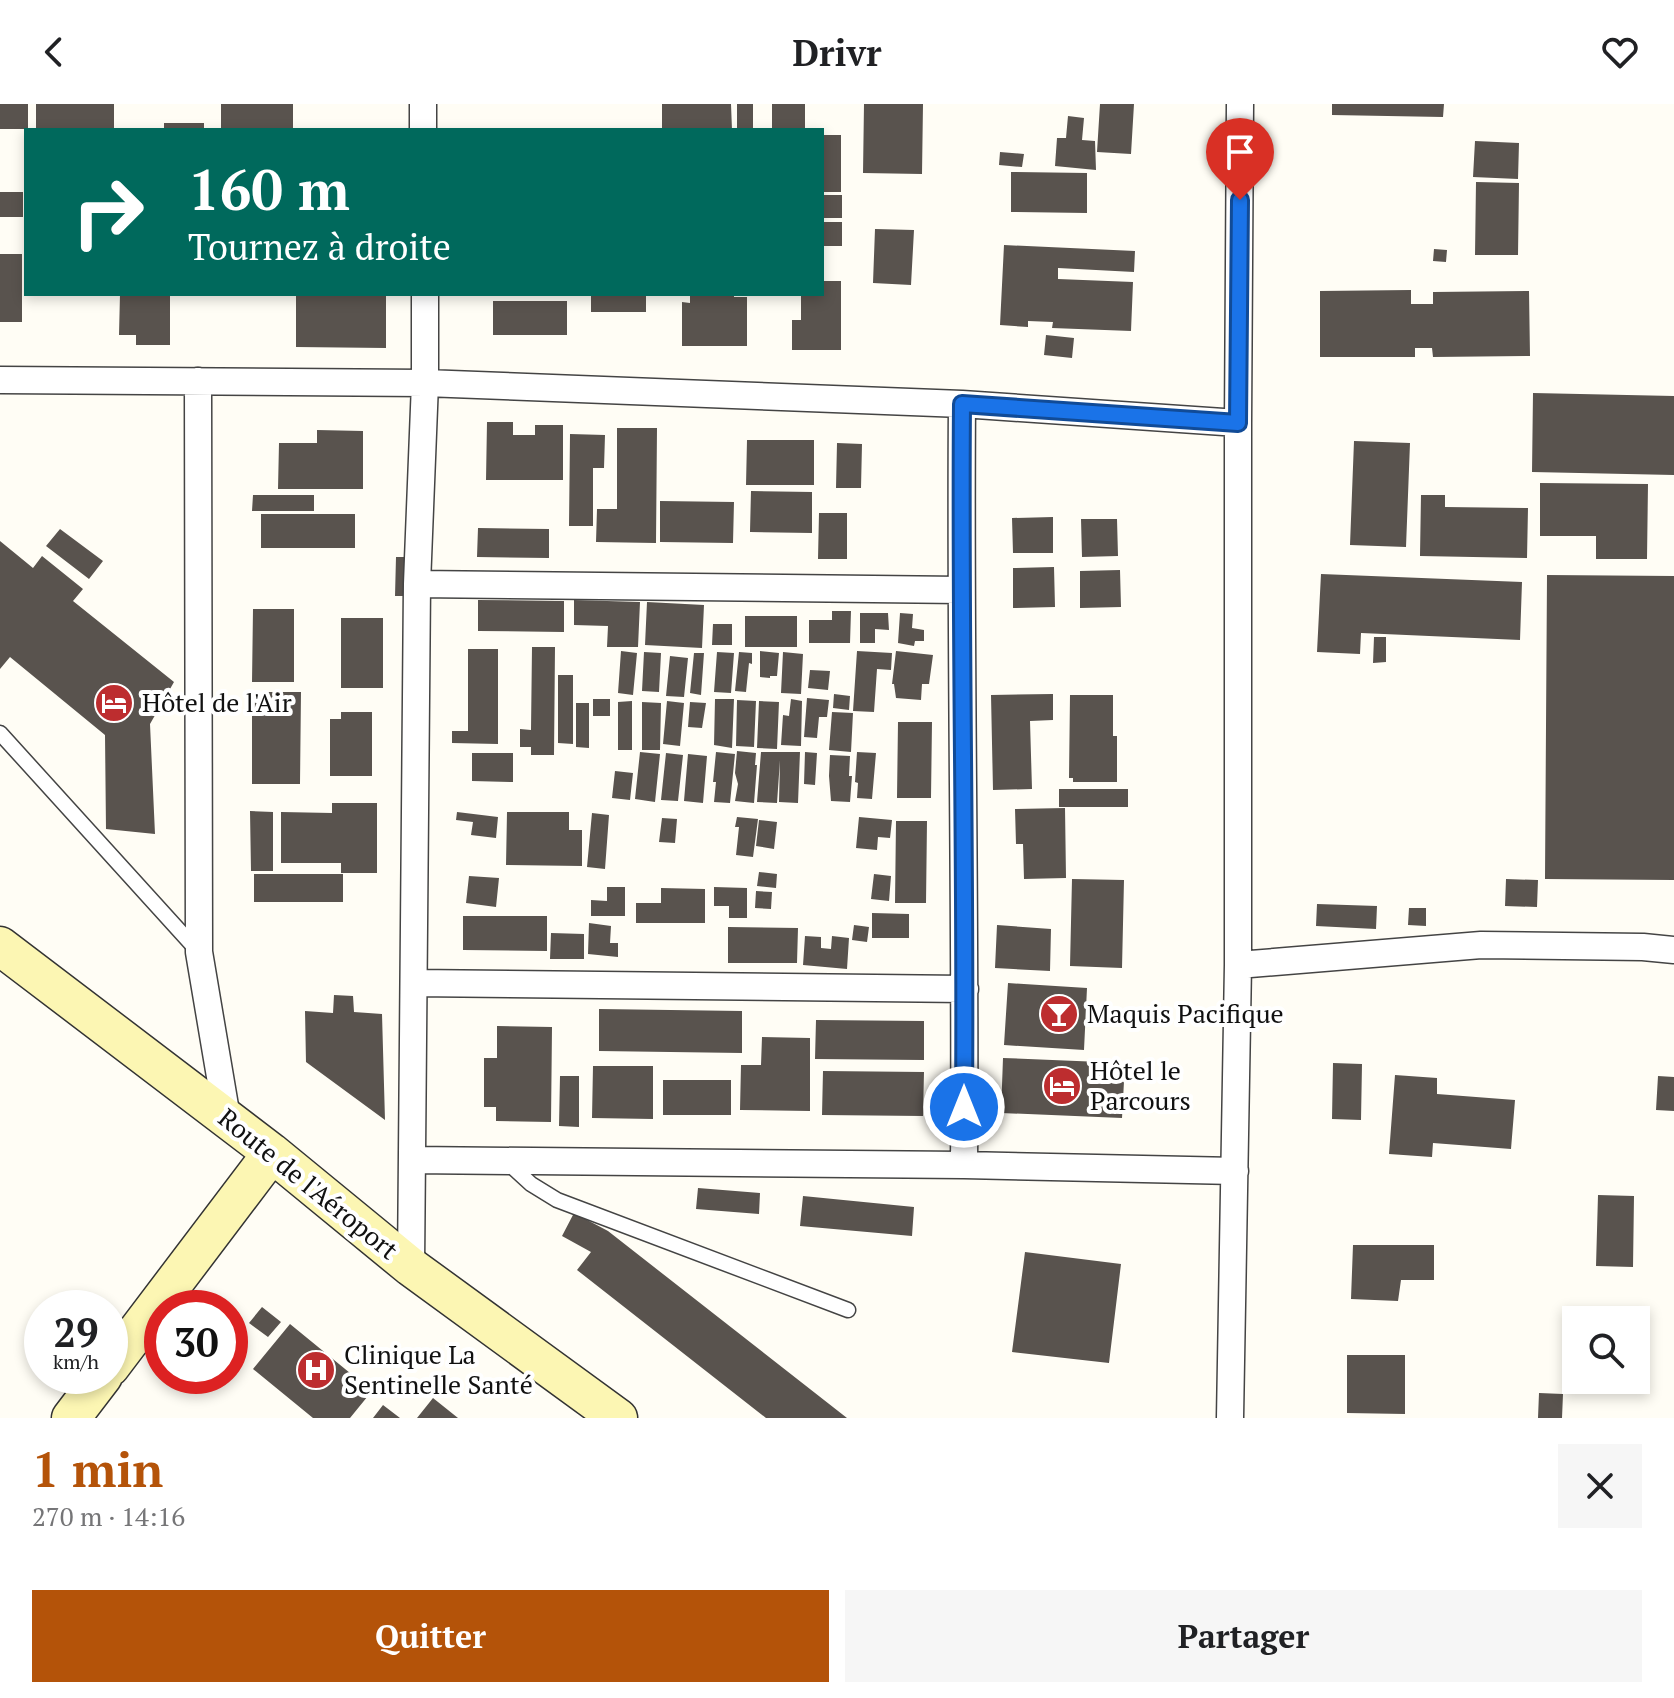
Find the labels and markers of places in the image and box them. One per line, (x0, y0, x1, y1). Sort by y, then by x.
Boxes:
pin (1206, 118, 1274, 200)
hotel icon: Hôtel de l'Air (93, 682, 135, 724)
place label: Hôtel de l'Air (142, 685, 292, 719)
bar icon: Maquis Pacifique (1038, 993, 1080, 1035)
place label: Maquis Pacifique (1087, 996, 1284, 1030)
place label: Hôtel le Parcours (1090, 1053, 1191, 1117)
hotel icon: Hôtel le Parcours (1041, 1065, 1083, 1107)
place label: Clinique La Sentinelle Santé (344, 1337, 533, 1401)
hospital icon: Clinique La Sentinelle Santé (295, 1349, 337, 1391)

